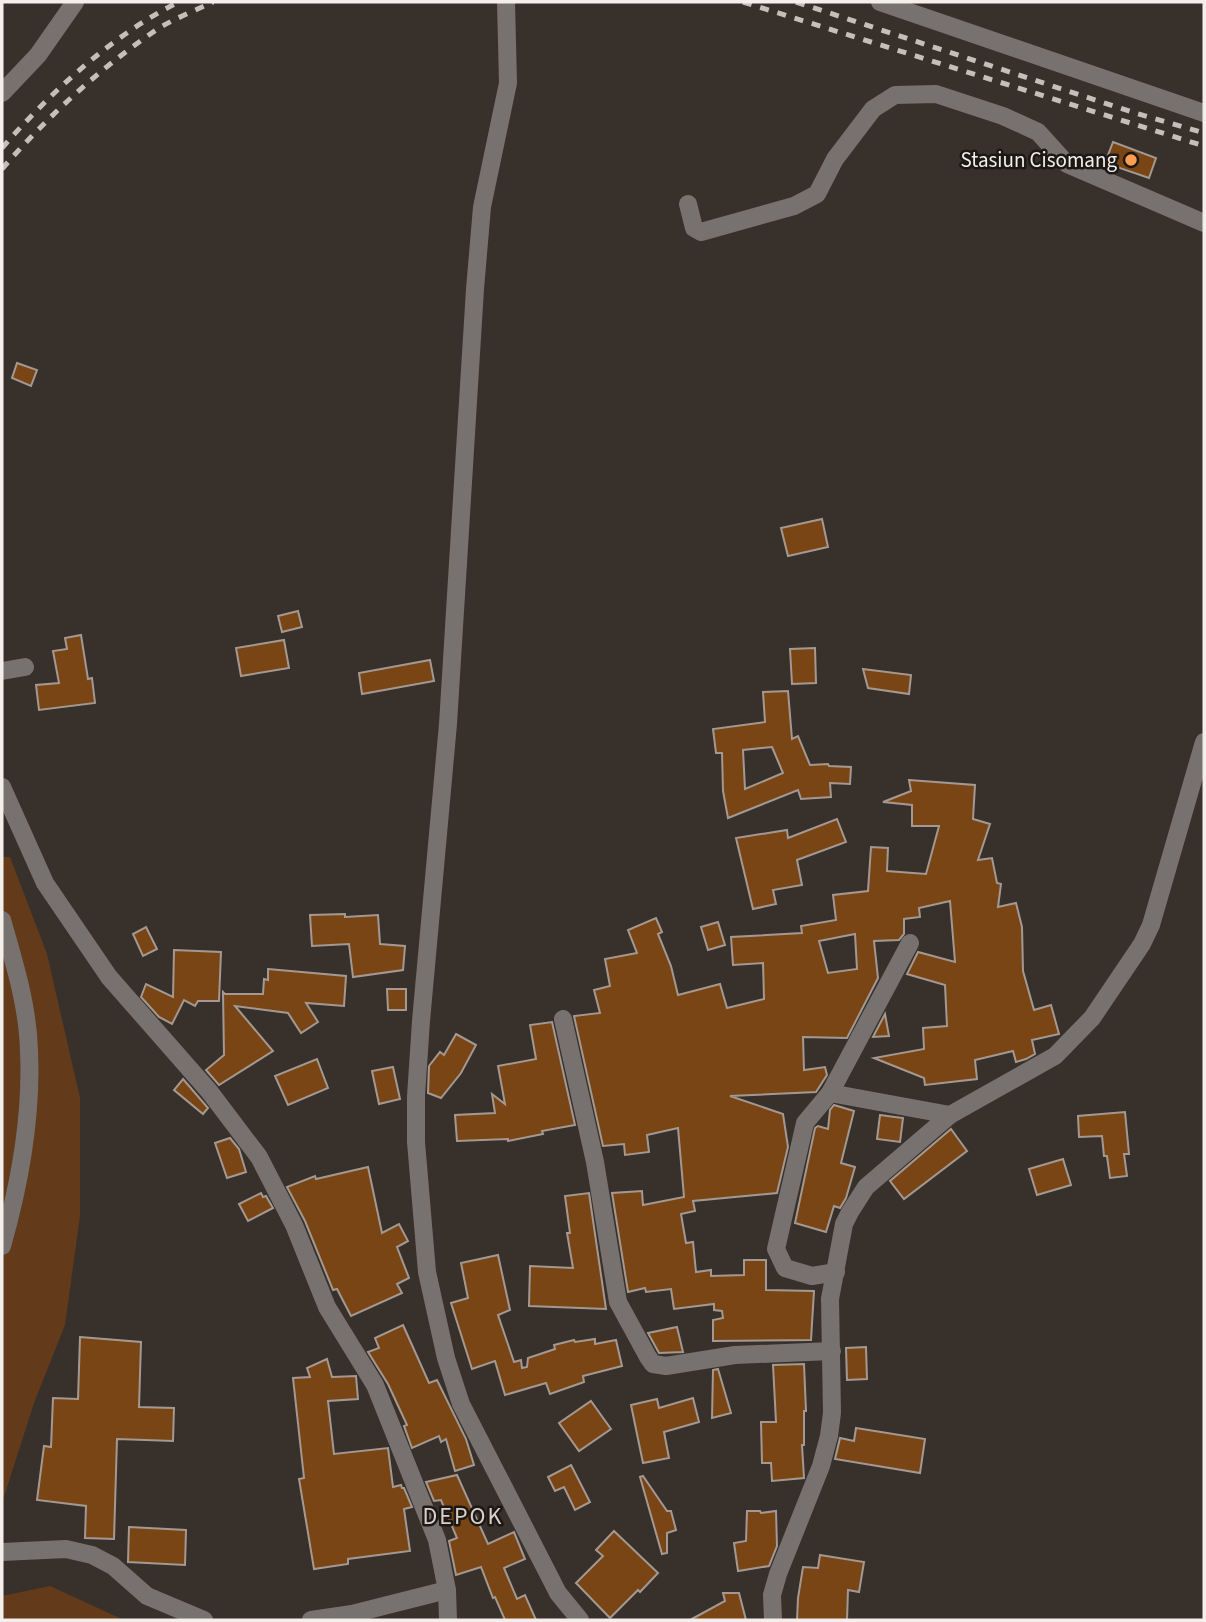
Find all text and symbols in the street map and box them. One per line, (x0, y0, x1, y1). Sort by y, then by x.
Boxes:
place label: Stasiun Cisomang (961, 145, 1117, 175)
marker: Stasiun Cisomang (1123, 152, 1139, 168)
district label: DEPOK (423, 1499, 503, 1534)

